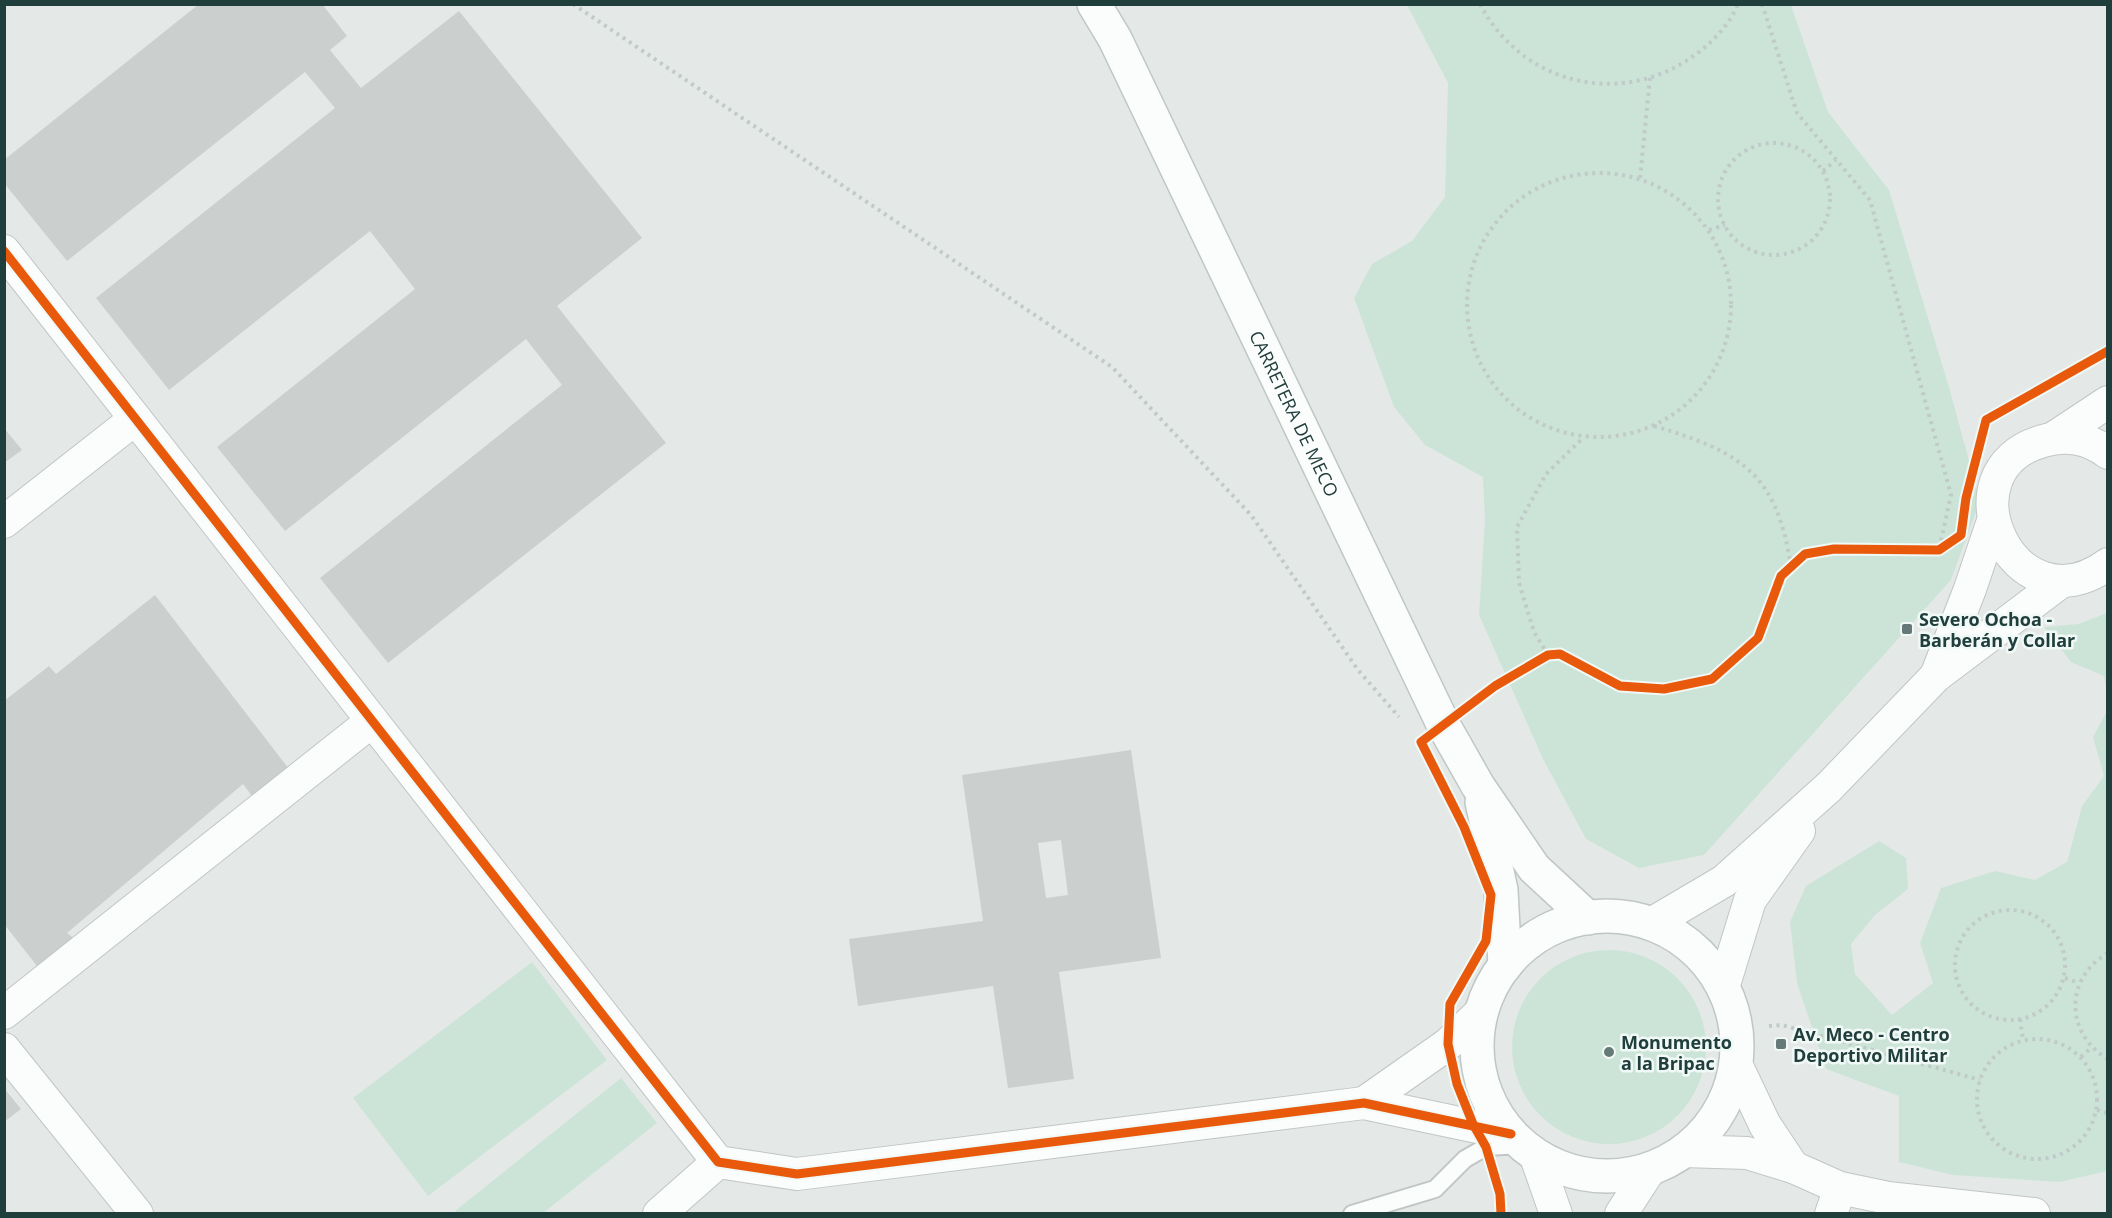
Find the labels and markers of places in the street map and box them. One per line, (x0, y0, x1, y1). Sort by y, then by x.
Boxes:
place label: Severo Ochoa - Barberán y Collar (1919, 607, 2075, 652)
marker: Severo Ochoa - Barberán y Collar (1900, 622, 1914, 636)
place label: Av. Meco - Centro Deportivo Militar (1793, 1022, 1950, 1067)
place label: Monumento a la Bripac (1621, 1030, 1732, 1075)
marker: Av. Meco - Centro Deportivo Militar (1774, 1037, 1788, 1051)
marker: Monumento a la Bripac (1602, 1045, 1616, 1059)

